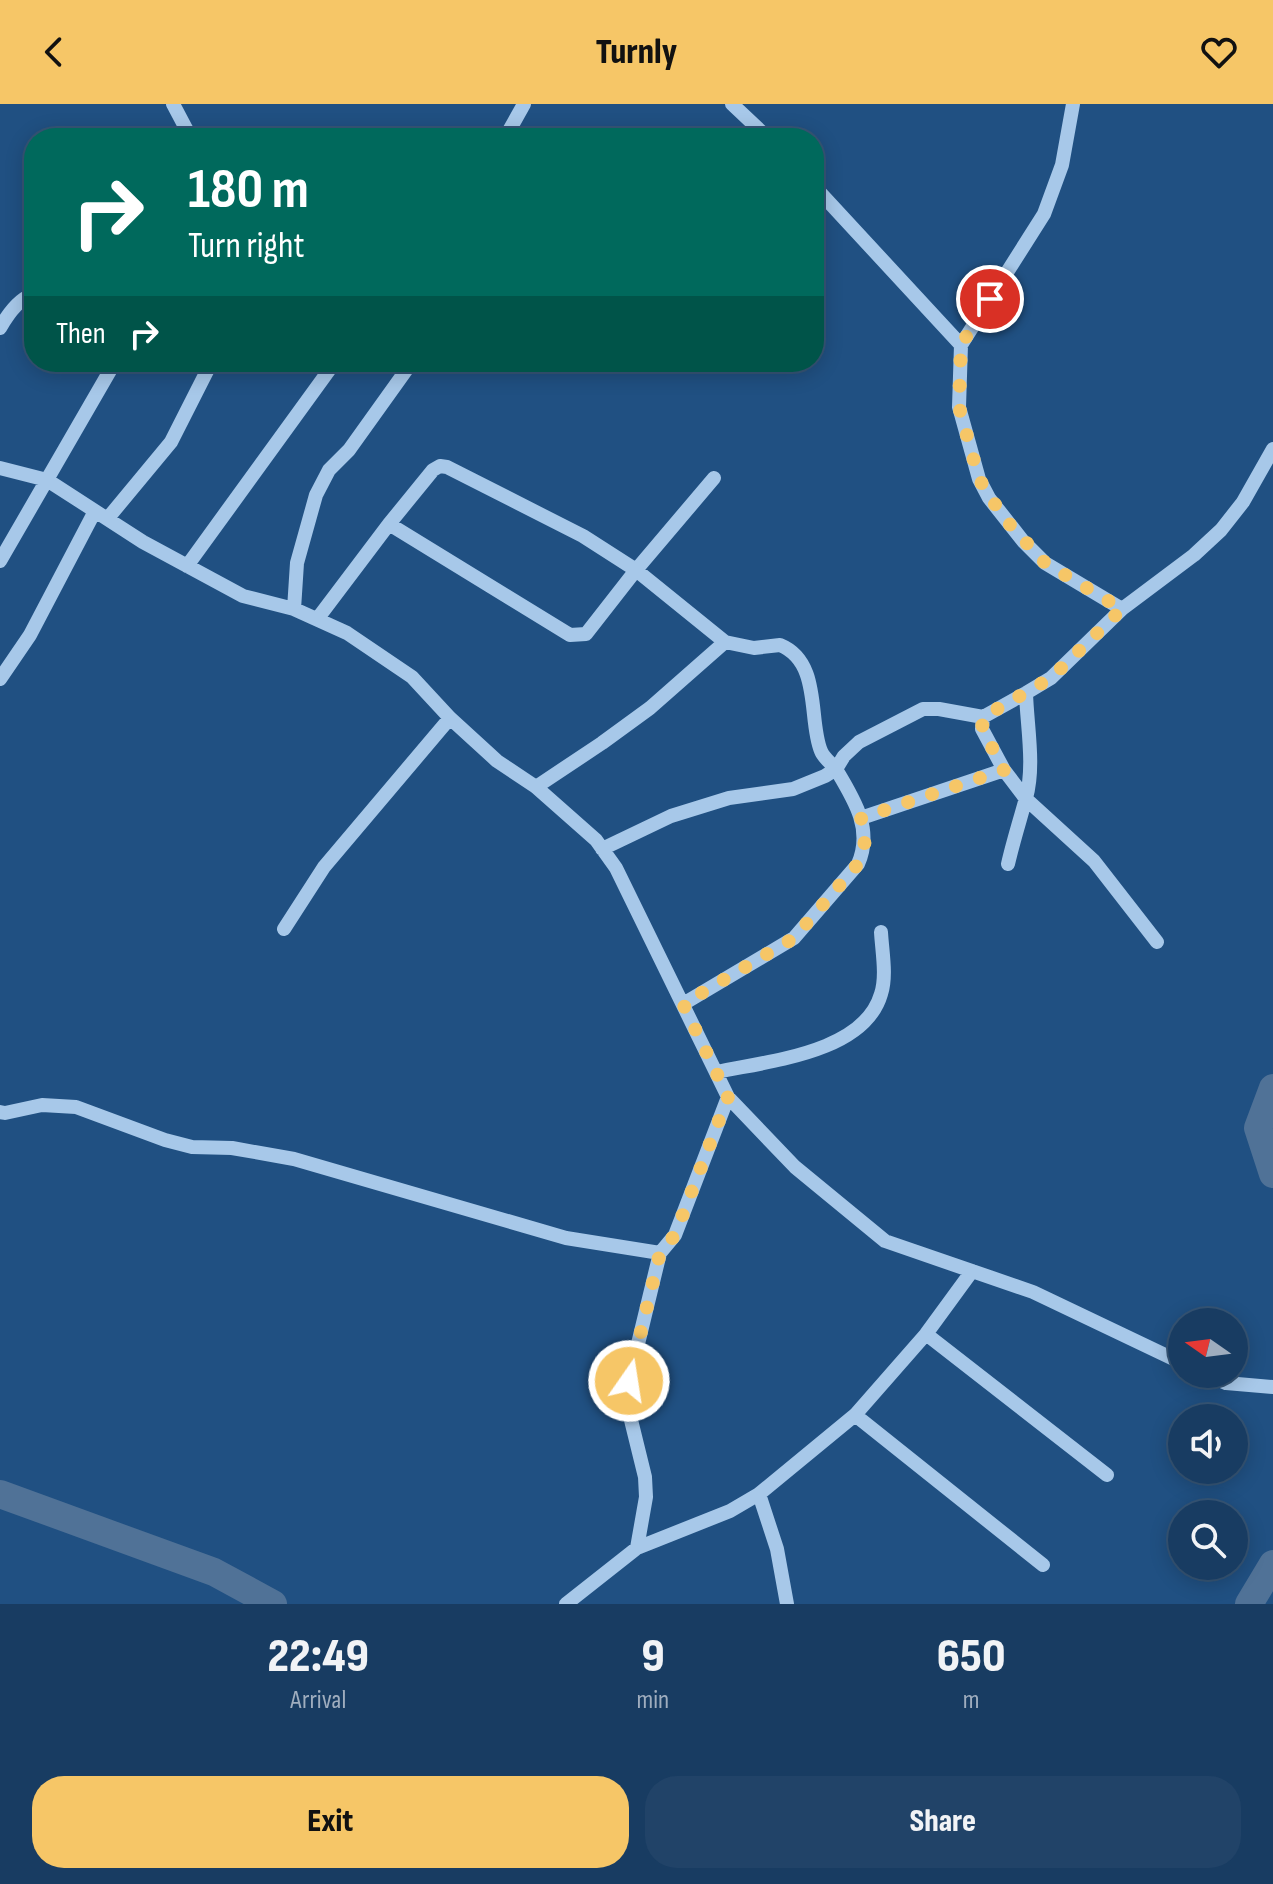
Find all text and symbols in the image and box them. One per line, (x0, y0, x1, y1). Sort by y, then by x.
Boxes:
icon: back (32, 30, 76, 74)
icon: heart (1197, 30, 1241, 74)
text: Turnly (596, 31, 677, 74)
text: 180 m (188, 157, 309, 224)
icon: right (56, 160, 160, 264)
text: Turn right (188, 225, 305, 268)
pin (956, 265, 1024, 333)
icon: arrive (968, 277, 1012, 321)
icon: right (122, 312, 166, 356)
text: Then (56, 316, 106, 352)
north arrow (1168, 1308, 1248, 1388)
map controls (1168, 1308, 1248, 1580)
position arrow (587, 1339, 671, 1423)
button: sound (1168, 1404, 1248, 1484)
button: search (1168, 1500, 1248, 1580)
text: 22:49 (268, 1628, 369, 1685)
text: 9 (641, 1628, 665, 1685)
text: 650 (937, 1628, 1005, 1685)
text: Arrival (290, 1685, 346, 1716)
text: min (637, 1685, 669, 1716)
text: m (963, 1685, 979, 1716)
button: Exit (32, 1776, 629, 1868)
button: Share (645, 1776, 1241, 1868)

